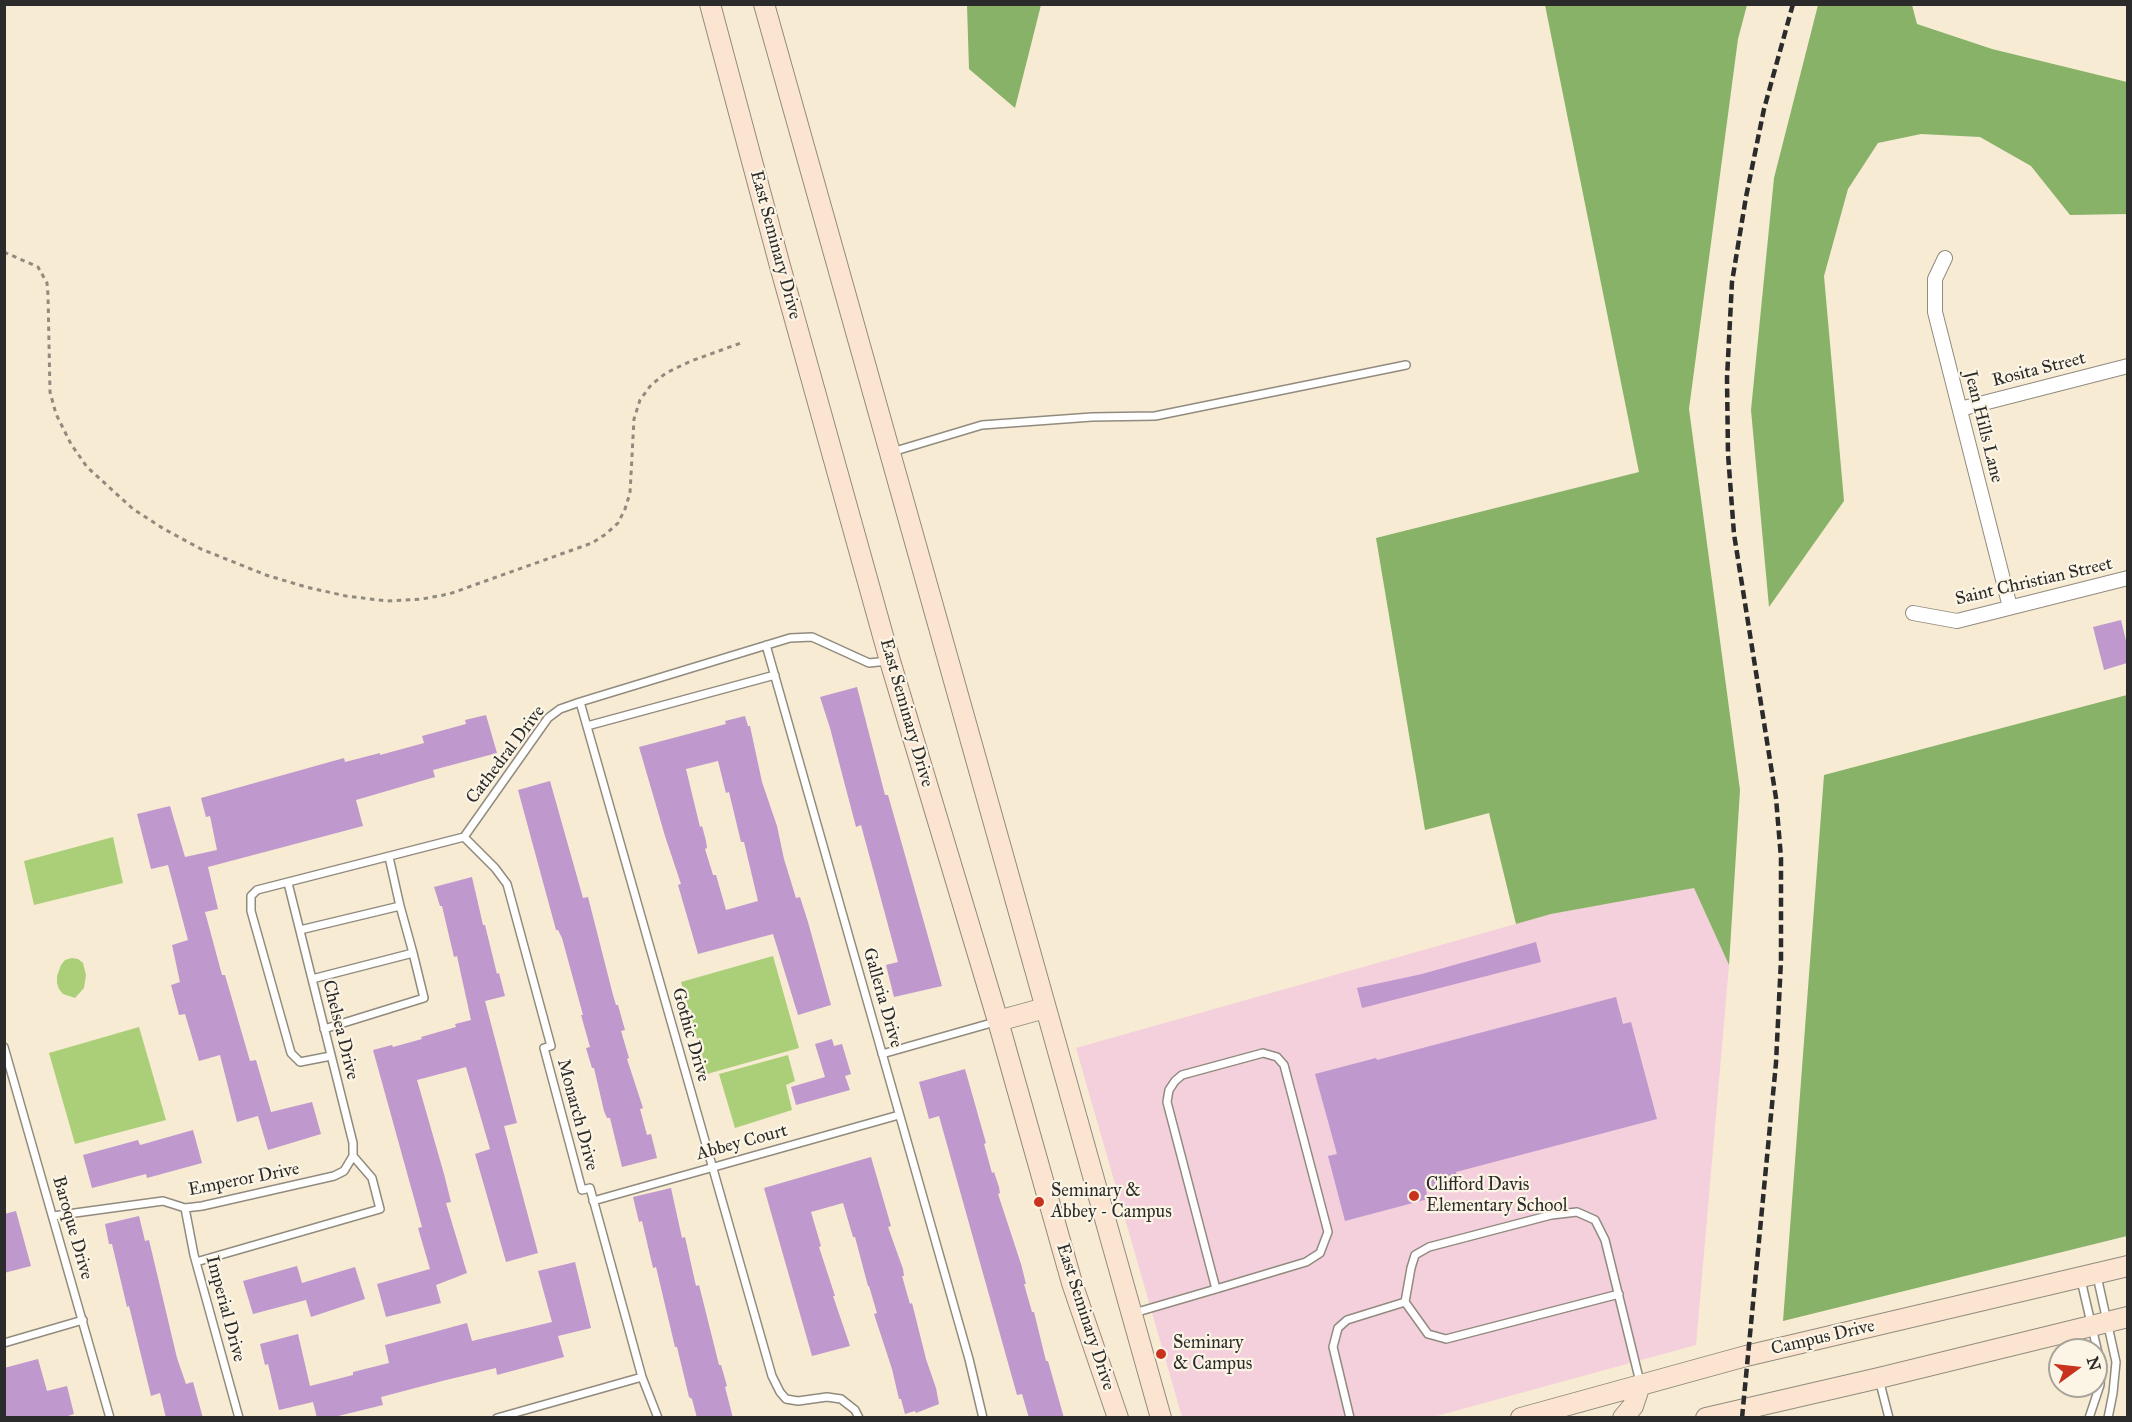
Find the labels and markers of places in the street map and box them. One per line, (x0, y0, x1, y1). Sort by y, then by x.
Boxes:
place label: Clifford Davis Elementary School (1426, 1175, 1568, 1218)
place label: Seminary & Abbey - Campus (1051, 1181, 1172, 1224)
marker: Clifford Davis Elementary School (1407, 1189, 1421, 1203)
marker: Seminary & Abbey - Campus (1032, 1195, 1046, 1209)
place label: Seminary & Campus (1173, 1333, 1252, 1376)
marker: Seminary & Campus (1154, 1347, 1168, 1361)

